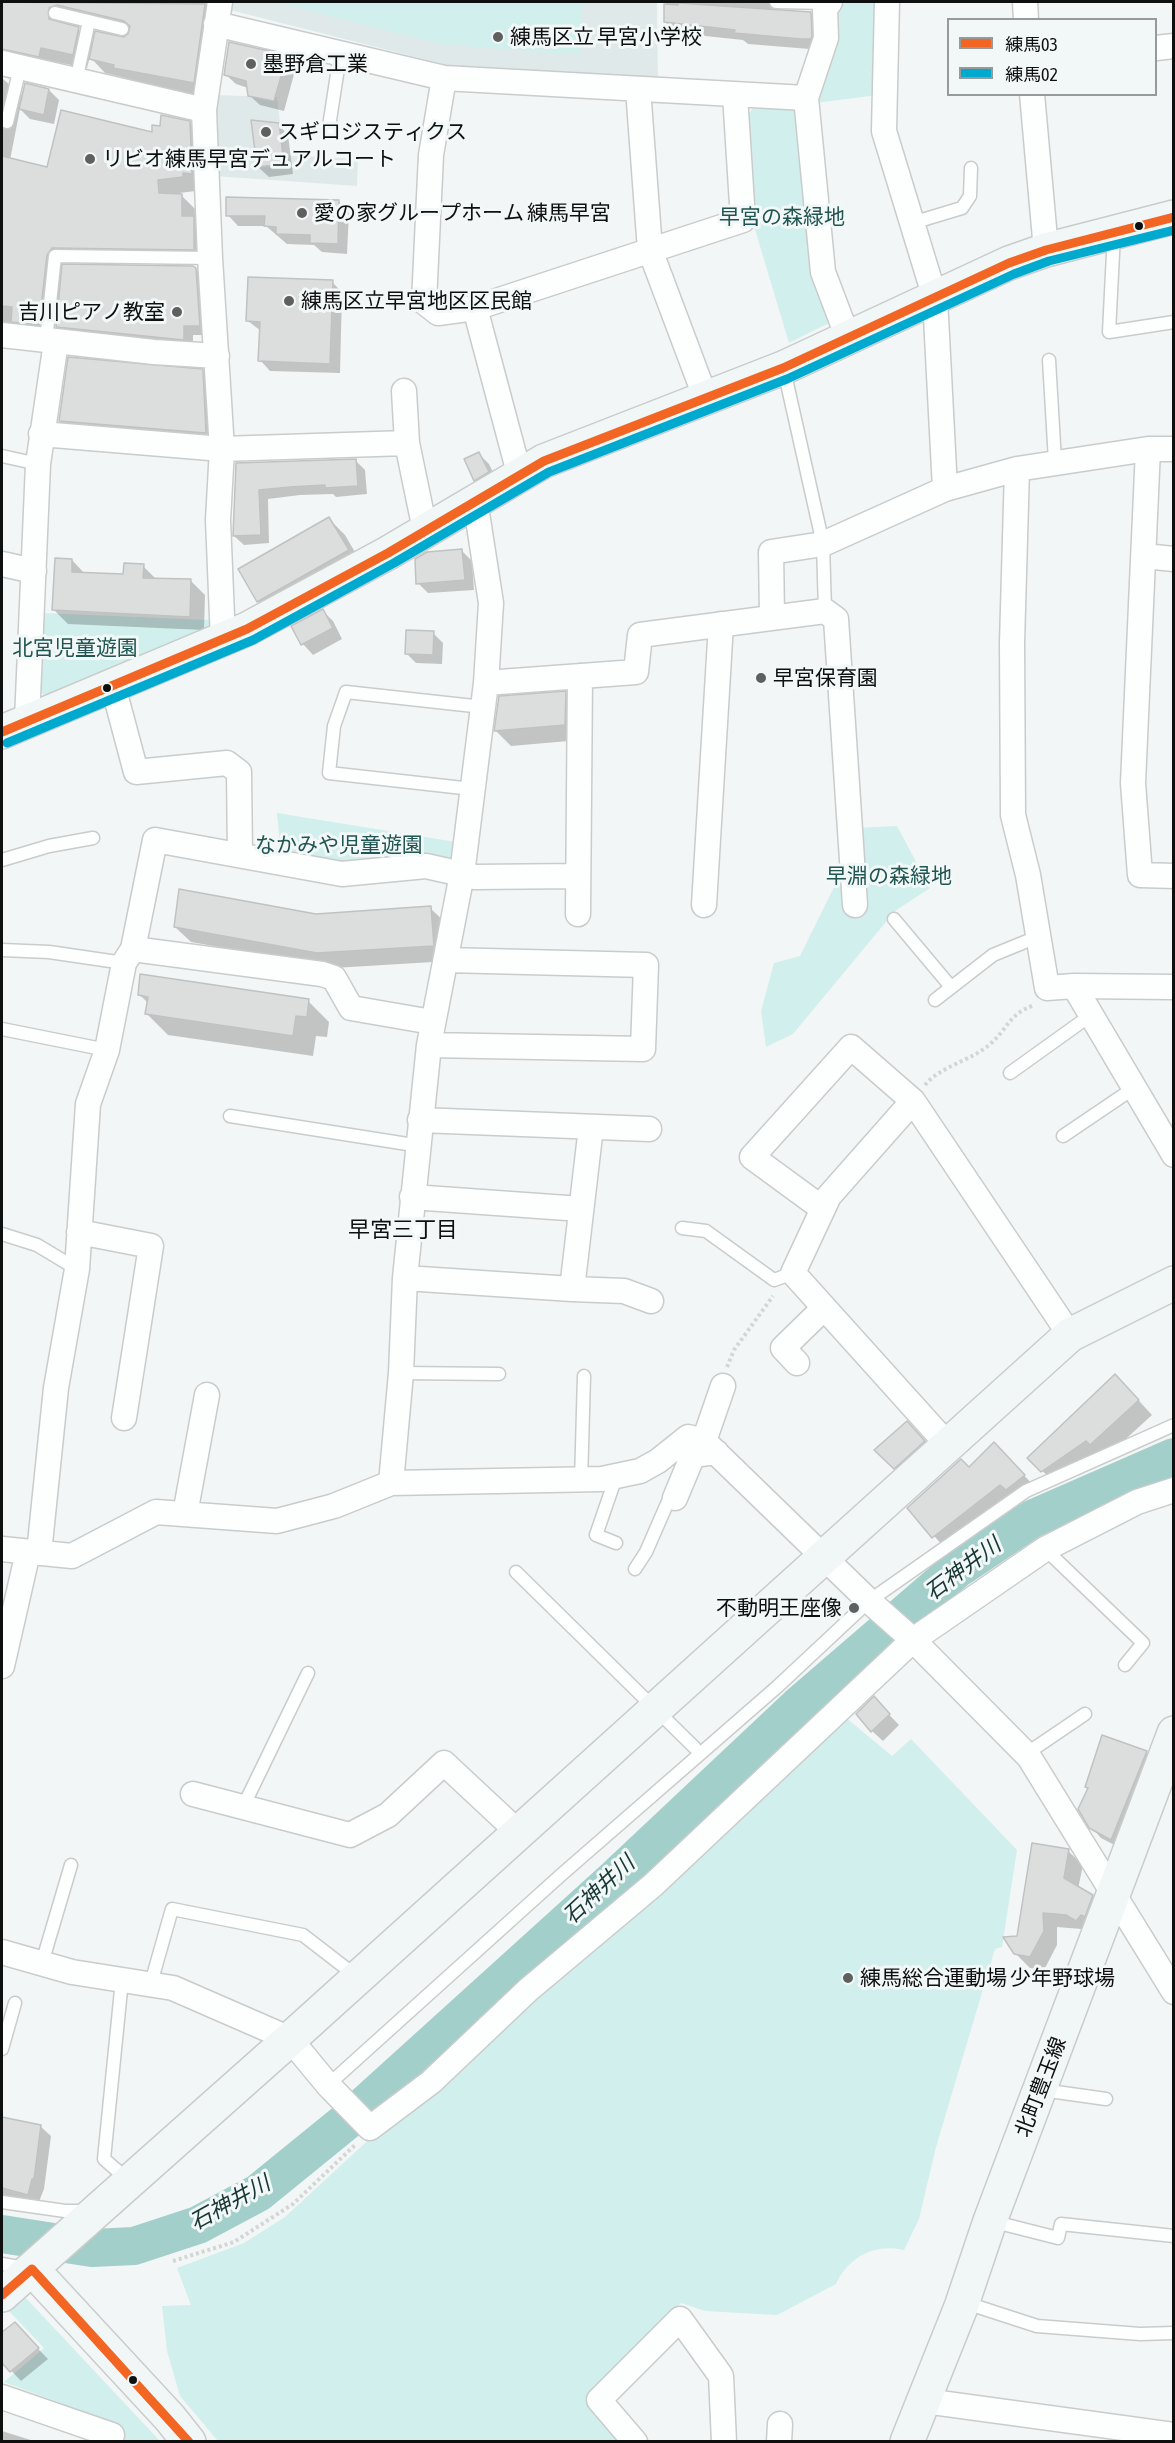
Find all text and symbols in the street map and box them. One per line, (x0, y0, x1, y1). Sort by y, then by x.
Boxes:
legend (947, 18, 1157, 96)
place label: 練馬区立 早宮小学校 (510, 24, 702, 50)
marker: 練馬区立 早宮小学校 (491, 30, 505, 44)
text: 練馬03 (1005, 34, 1058, 55)
place label: 墨野倉工業 (263, 51, 368, 77)
marker: 墨野倉工業 (244, 57, 258, 71)
text: 練馬02 (1005, 64, 1058, 85)
place label: スギロジスティクス (278, 119, 467, 145)
marker: スギロジスティクス (259, 125, 273, 139)
place label: リビオ練馬早宮デュアルコート (102, 146, 396, 172)
marker: リビオ練馬早宮デュアルコート (83, 152, 97, 166)
place label: 愛の家グループホーム 練馬早宮 (314, 200, 611, 226)
park label: 早宮の森緑地 (719, 204, 845, 230)
marker: 愛の家グループホーム 練馬早宮 (295, 206, 309, 220)
unlabelled marker (1133, 220, 1145, 232)
place label: 練馬区立早宮地区区民館 (301, 288, 532, 314)
marker: 練馬区立早宮地区区民館 (282, 294, 296, 308)
place label: 吉川ピアノ教室 (18, 299, 165, 325)
marker: 吉川ピアノ教室 (170, 305, 184, 319)
park label: 北宮児童遊園 (12, 635, 138, 661)
place label: 早宮保育園 (773, 665, 878, 691)
marker: 早宮保育園 (754, 671, 768, 685)
unlabelled marker (101, 682, 113, 694)
park label: なかみや児童遊園 (255, 832, 423, 858)
park label: 早淵の森緑地 (826, 863, 952, 889)
district label: 早宮三丁目 (348, 1217, 458, 1243)
water label: 石神井川 (920, 1532, 1006, 1606)
place label: 不動明王座像 (716, 1595, 842, 1621)
marker: 不動明王座像 (847, 1601, 861, 1615)
water label: 石神井川 (558, 1850, 640, 1930)
place label: 練馬総合運動場 少年野球場 (860, 1965, 1115, 1991)
marker: 練馬総合運動場 少年野球場 (841, 1971, 855, 1985)
street label: 北町豊玉線 (1010, 2033, 1072, 2141)
water label: 石神井川 (185, 2170, 275, 2236)
unlabelled marker (127, 2374, 139, 2386)

